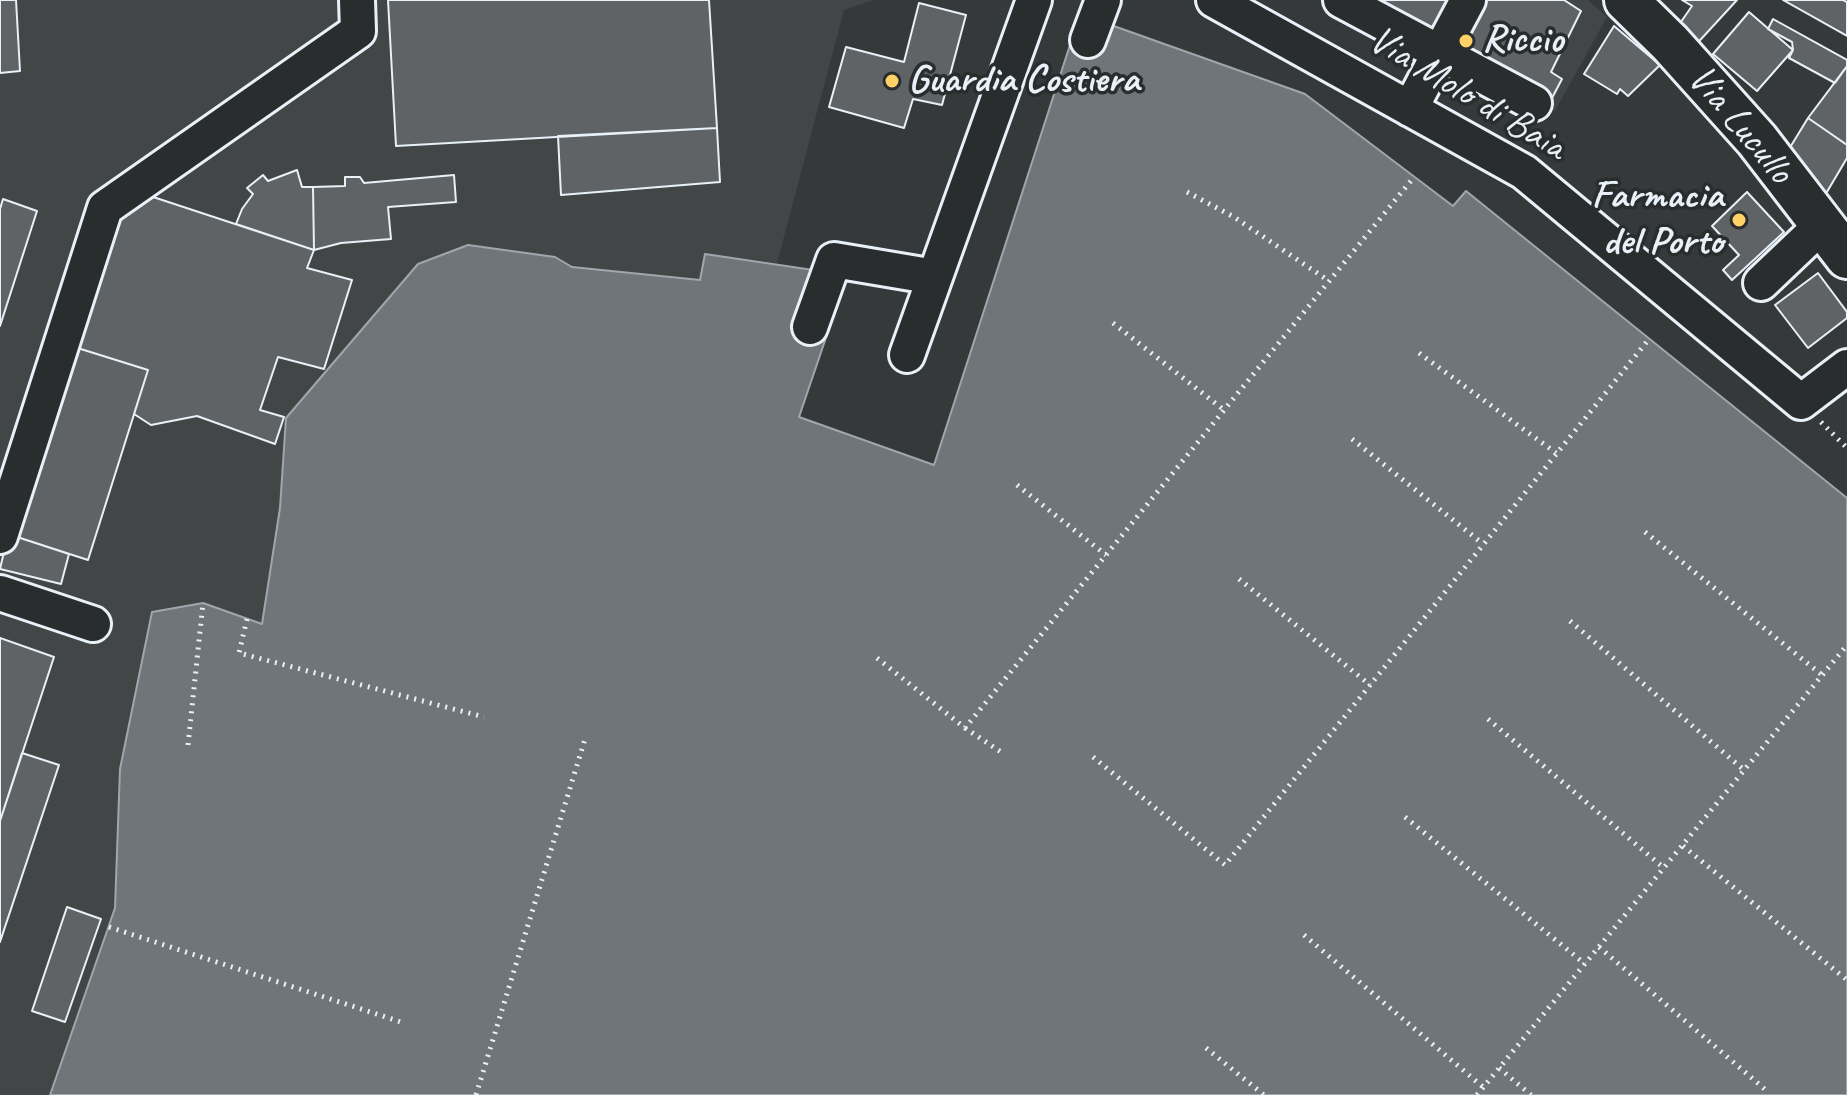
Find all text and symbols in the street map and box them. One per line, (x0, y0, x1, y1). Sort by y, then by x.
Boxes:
street label: Via Molo di Baia (1360, 16, 1574, 172)
place label: Riccio (1482, 17, 1563, 65)
marker: Riccio (1457, 32, 1475, 50)
street label: Via Lucullo (1677, 56, 1803, 194)
place label: Guardia Costiera (908, 57, 1139, 105)
marker: Guardia Costiera (883, 72, 901, 90)
place label: Farmacia del Porto (1591, 173, 1723, 267)
marker: Farmacia del Porto (1730, 211, 1748, 229)

